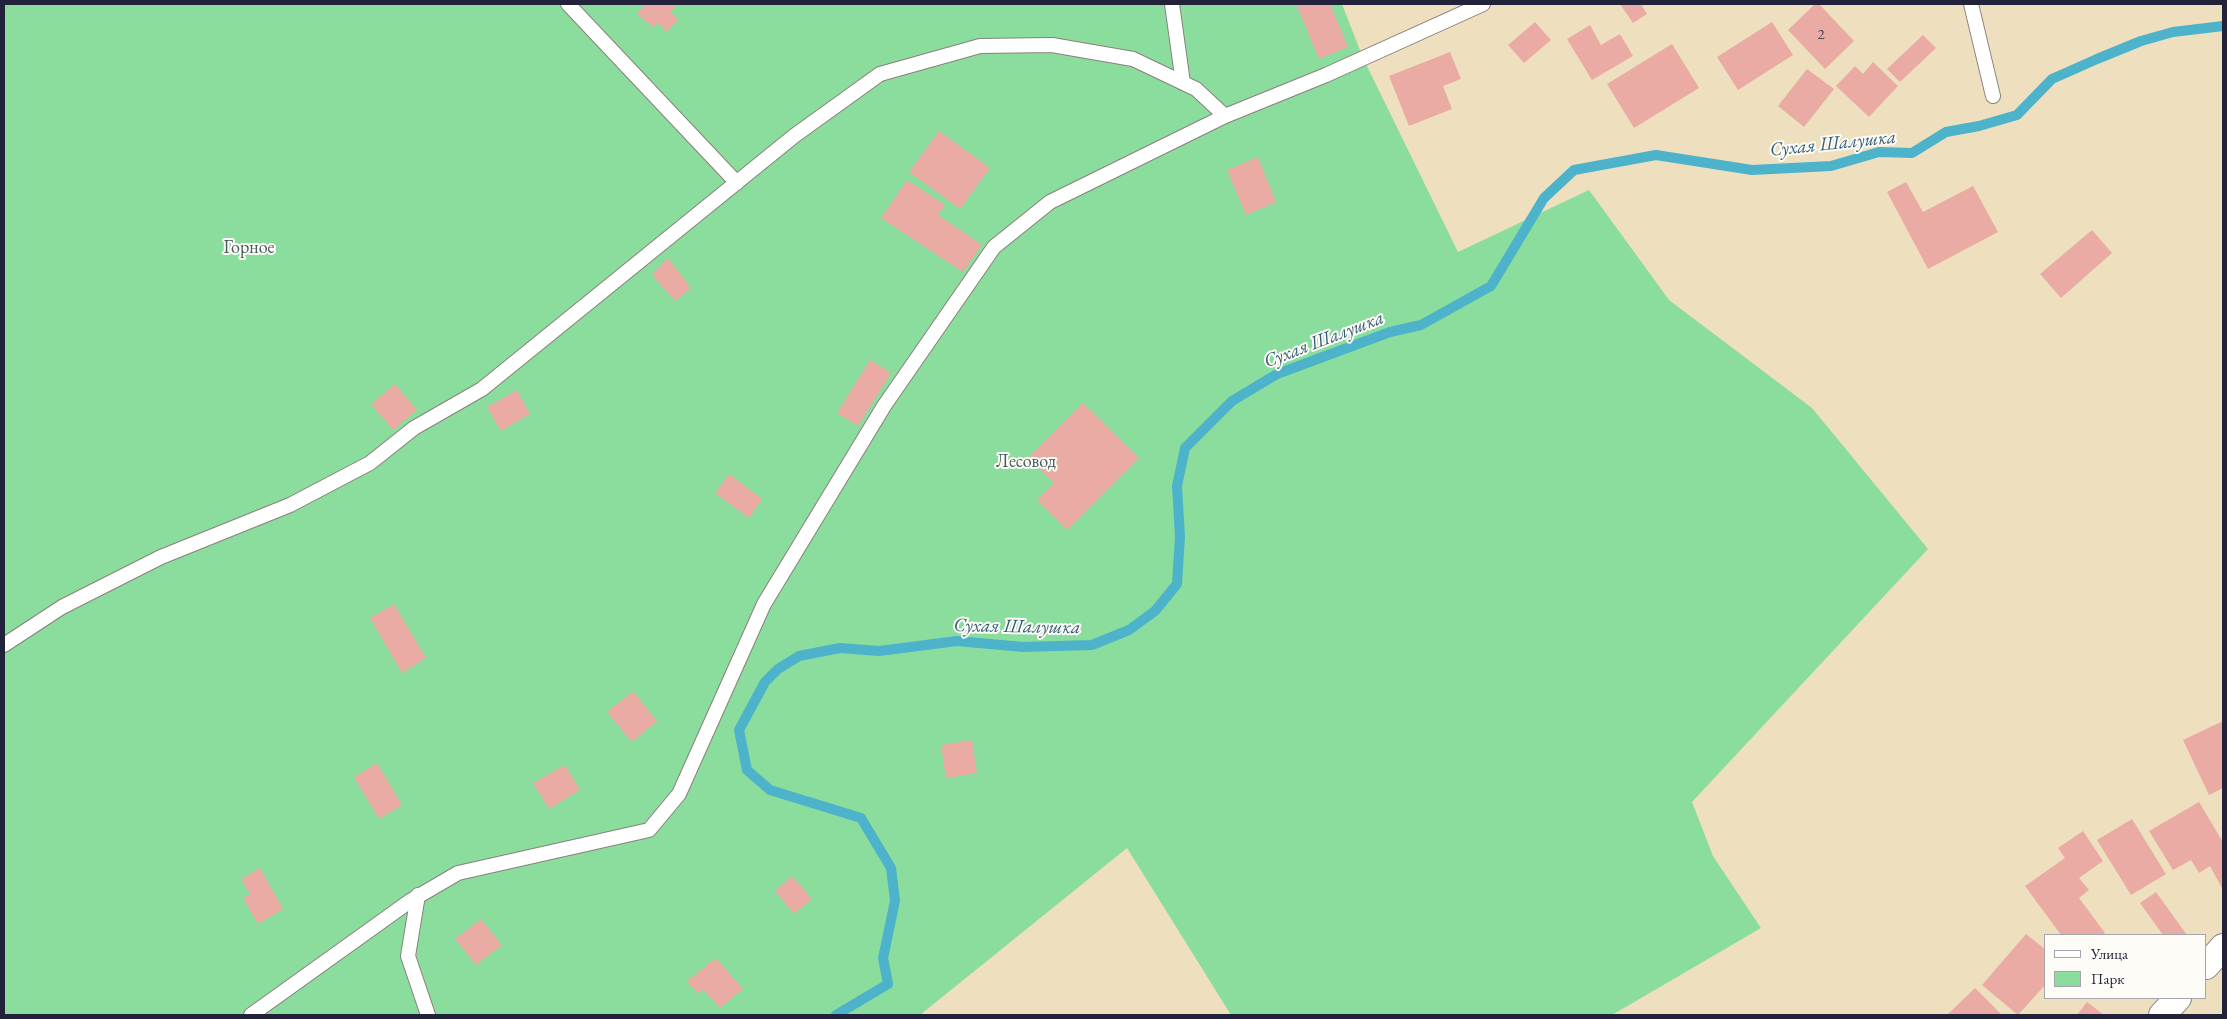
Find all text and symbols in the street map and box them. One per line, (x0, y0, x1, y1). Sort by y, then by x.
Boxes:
house number: 2 (1817, 26, 1825, 44)
water label: Сухая Шалушка (1769, 126, 1897, 162)
park label: Горное (223, 237, 275, 259)
water label: Сухая Шалушка (1261, 307, 1387, 373)
park label: Лесовод (996, 451, 1056, 473)
water label: Сухая Шалушка (953, 614, 1081, 640)
legend (2044, 934, 2207, 999)
text: Улица (2091, 944, 2128, 963)
text: Парк (2091, 969, 2124, 988)

